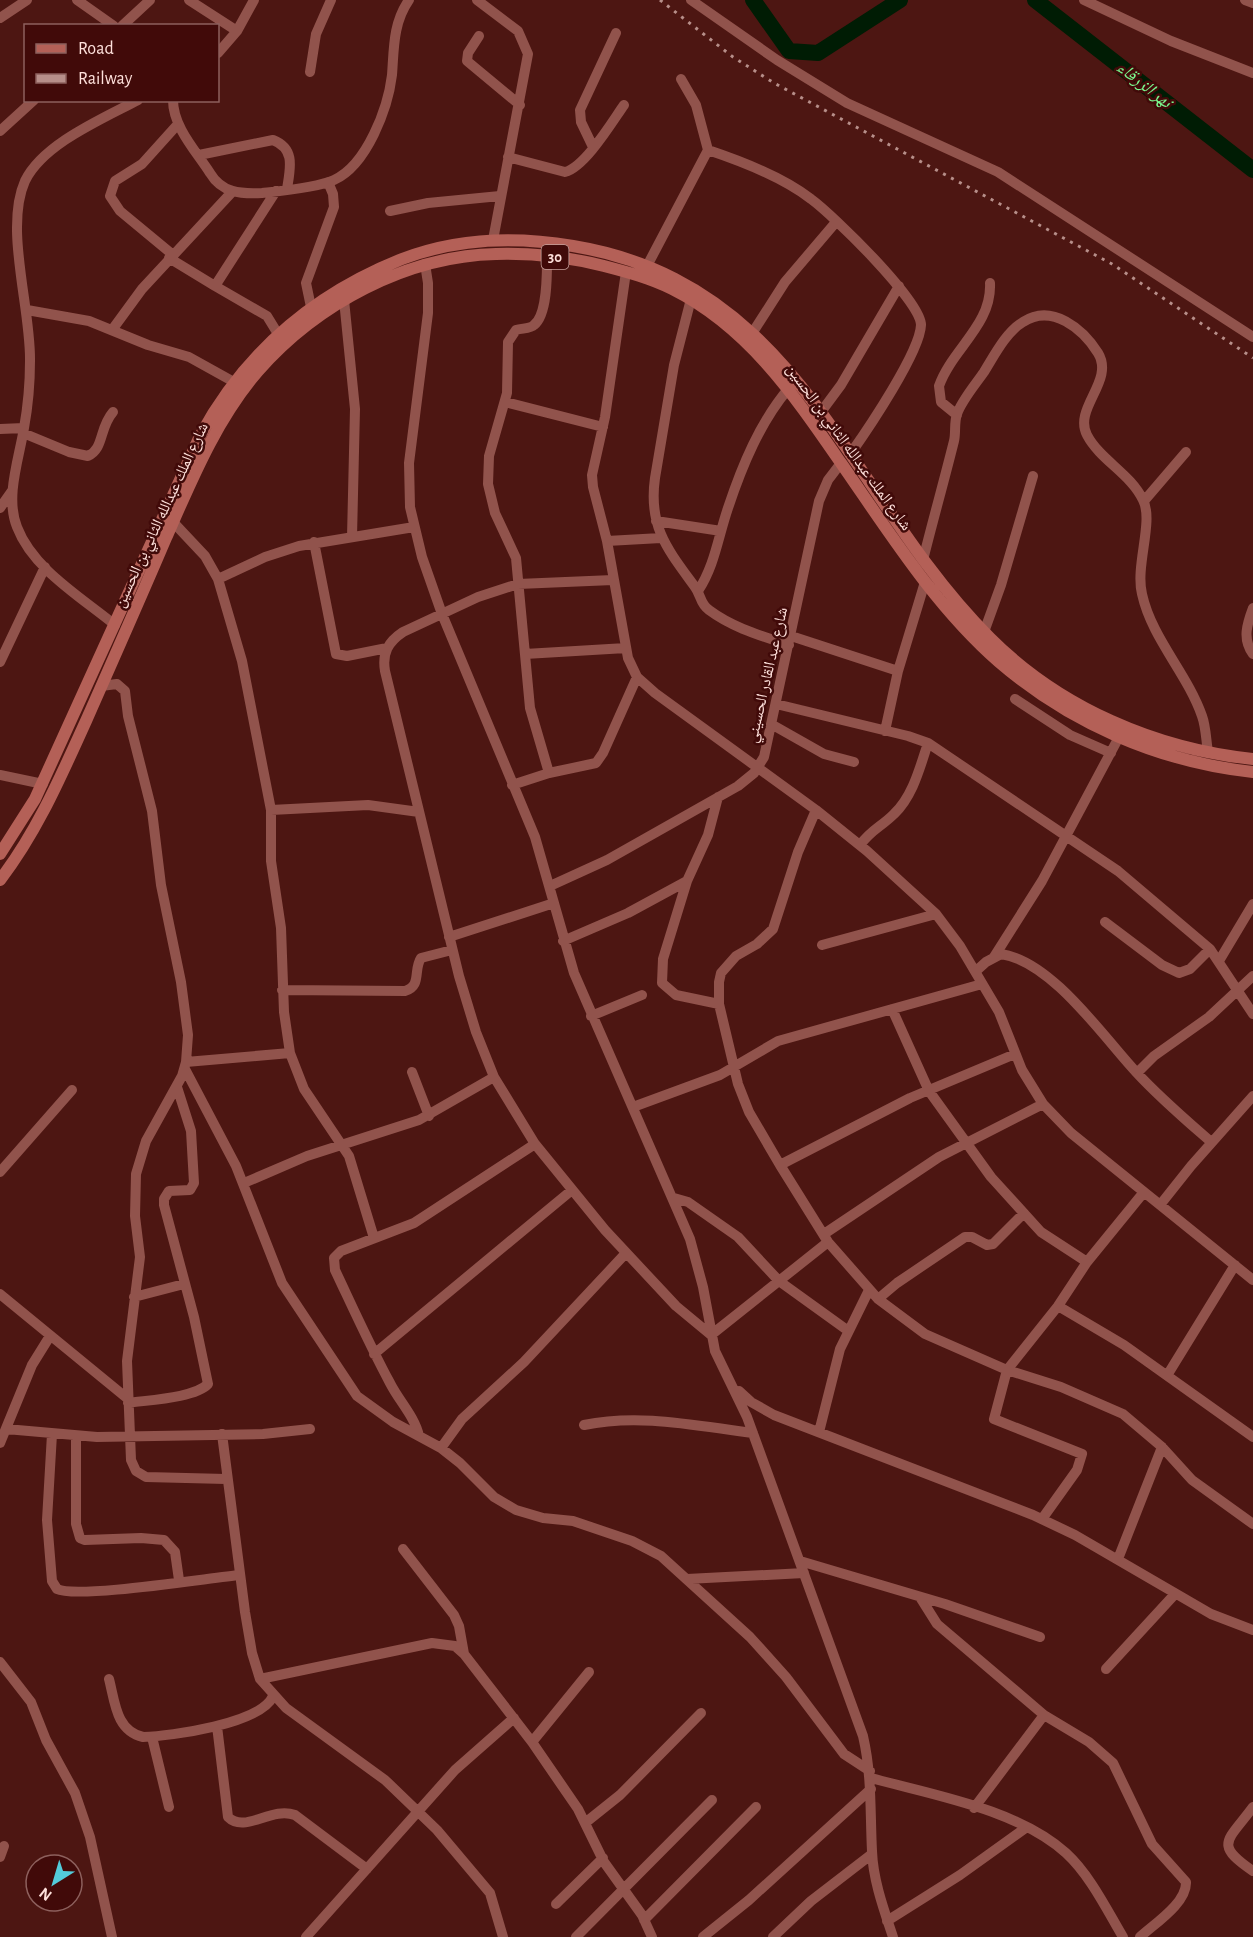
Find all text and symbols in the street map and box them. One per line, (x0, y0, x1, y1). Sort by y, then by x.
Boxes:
legend (24, 24, 219, 102)
text: Road (78, 40, 114, 58)
water label: نهر الزرقاء (1113, 58, 1177, 114)
text: Railway (78, 70, 133, 88)
road number: 30 (542, 245, 568, 269)
street label: شارع الملك عبدالله الثاني بن الحسين (780, 361, 915, 536)
street label: شارع الملك عبدالله الثاني بن الحسين (111, 420, 215, 611)
street label: شارع عبد القادر الحسيني (744, 606, 794, 745)
north arrow (24, 1853, 84, 1913)
text: N (36, 1884, 55, 1904)

